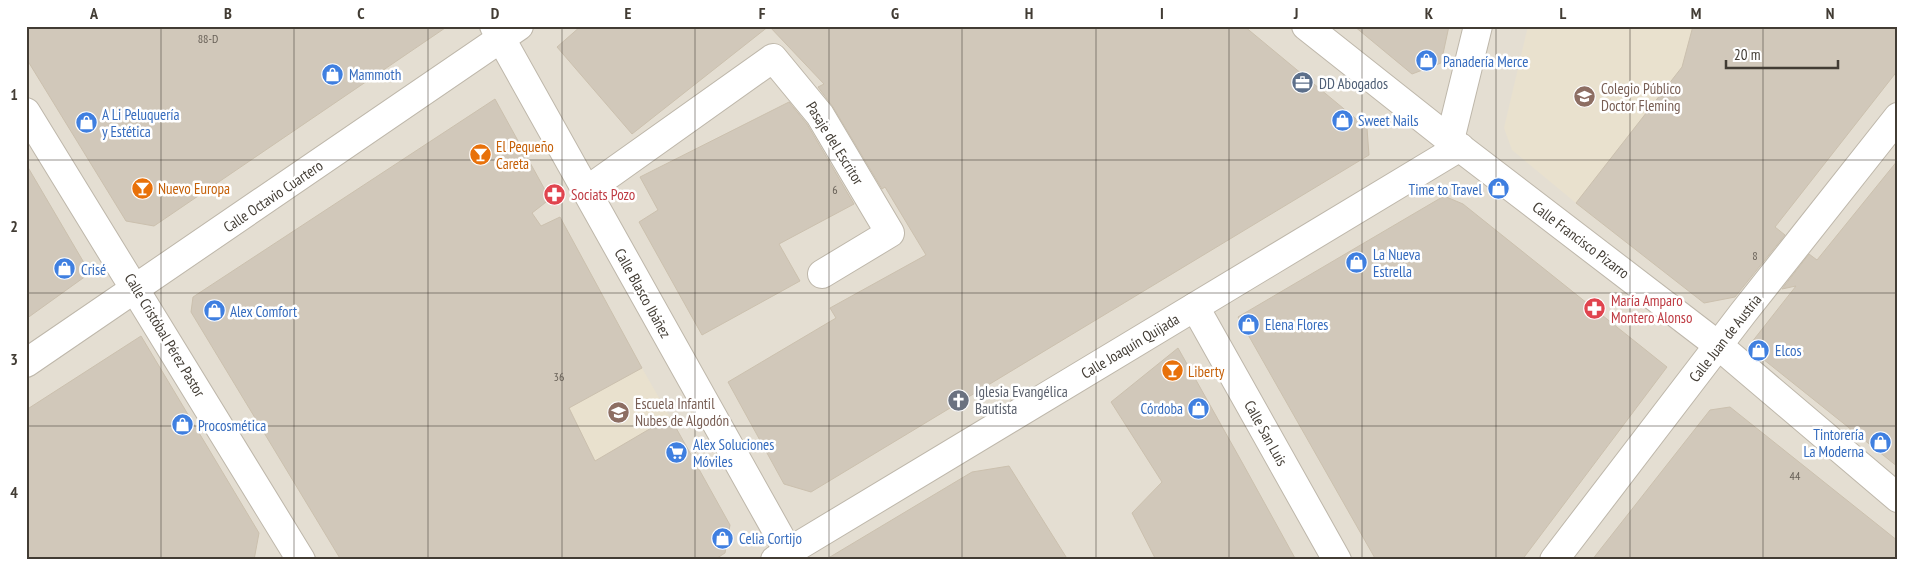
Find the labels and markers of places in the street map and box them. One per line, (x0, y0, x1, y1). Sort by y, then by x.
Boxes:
shop icon: Panadería Merce (1415, 49, 1439, 73)
place label: Panadería Merce (1443, 52, 1528, 71)
shop icon: Mammoth (321, 62, 345, 86)
place label: Mammoth (349, 65, 401, 84)
office icon: DD Abogados (1291, 71, 1315, 95)
place label: DD Abogados (1319, 74, 1388, 93)
place label: Colegio Público Doctor Fleming (1601, 79, 1681, 115)
school or university icon: Colegio Público Doctor Fleming (1573, 85, 1597, 109)
place label: A Li Peluquería y Estética (102, 105, 180, 141)
shop icon: Sweet Nails (1330, 108, 1354, 132)
shop icon: A Li Peluquería y Estética (74, 111, 98, 135)
place label: Sweet Nails (1358, 111, 1419, 130)
place label: El Pequeño Careta (496, 137, 554, 173)
bar icon: El Pequeño Careta (468, 143, 492, 167)
bar icon: Nuevo Europa (130, 176, 154, 200)
shop icon: Time to Travel (1486, 177, 1510, 201)
place label: Nuevo Europa (158, 179, 230, 198)
place label: Time to Travel (1409, 180, 1482, 199)
pharmacy icon: Sociats Pozo (543, 182, 567, 206)
place label: Sociats Pozo (571, 185, 635, 204)
place label: La Nueva Estrella (1373, 245, 1421, 281)
shop icon: La Nueva Estrella (1345, 251, 1369, 275)
shop icon: Crisé (53, 257, 77, 281)
place label: Crisé (81, 260, 106, 279)
place label: María Amparo Montero Alonso (1611, 291, 1692, 327)
pharmacy icon: María Amparo Montero Alonso (1583, 297, 1607, 321)
shop icon: Alex Comfort (202, 299, 226, 323)
place label: Alex Comfort (230, 302, 297, 321)
shop icon: Elena Flores (1237, 312, 1261, 336)
place label: Elena Flores (1265, 315, 1328, 334)
shop icon: Elcos (1747, 338, 1771, 362)
place label: Elcos (1775, 341, 1802, 360)
bar icon: Liberty (1160, 359, 1184, 383)
place label: Liberty (1188, 362, 1225, 381)
place label: Iglesia Evangélica Bautista (975, 382, 1068, 418)
church icon: Iglesia Evangélica Bautista (947, 388, 971, 412)
place label: Escuela Infantil Nubes de Algodón (635, 394, 729, 430)
shop icon: Córdoba (1187, 396, 1211, 420)
place label: Córdoba (1140, 399, 1183, 418)
school or university icon: Escuela Infantil Nubes de Algodón (607, 400, 631, 424)
shop icon: Procosmética (170, 413, 194, 437)
place label: Procosmética (198, 416, 266, 435)
place label: Tintorería La Moderna (1803, 425, 1864, 461)
shop icon: Tintorería La Moderna (1868, 431, 1892, 455)
place label: Alex Soluciones Móviles (693, 435, 774, 471)
supermarket icon: Alex Soluciones Móviles (665, 441, 689, 465)
shop icon: Celia Cortijo (711, 526, 735, 550)
place label: Celia Cortijo (739, 529, 802, 548)

